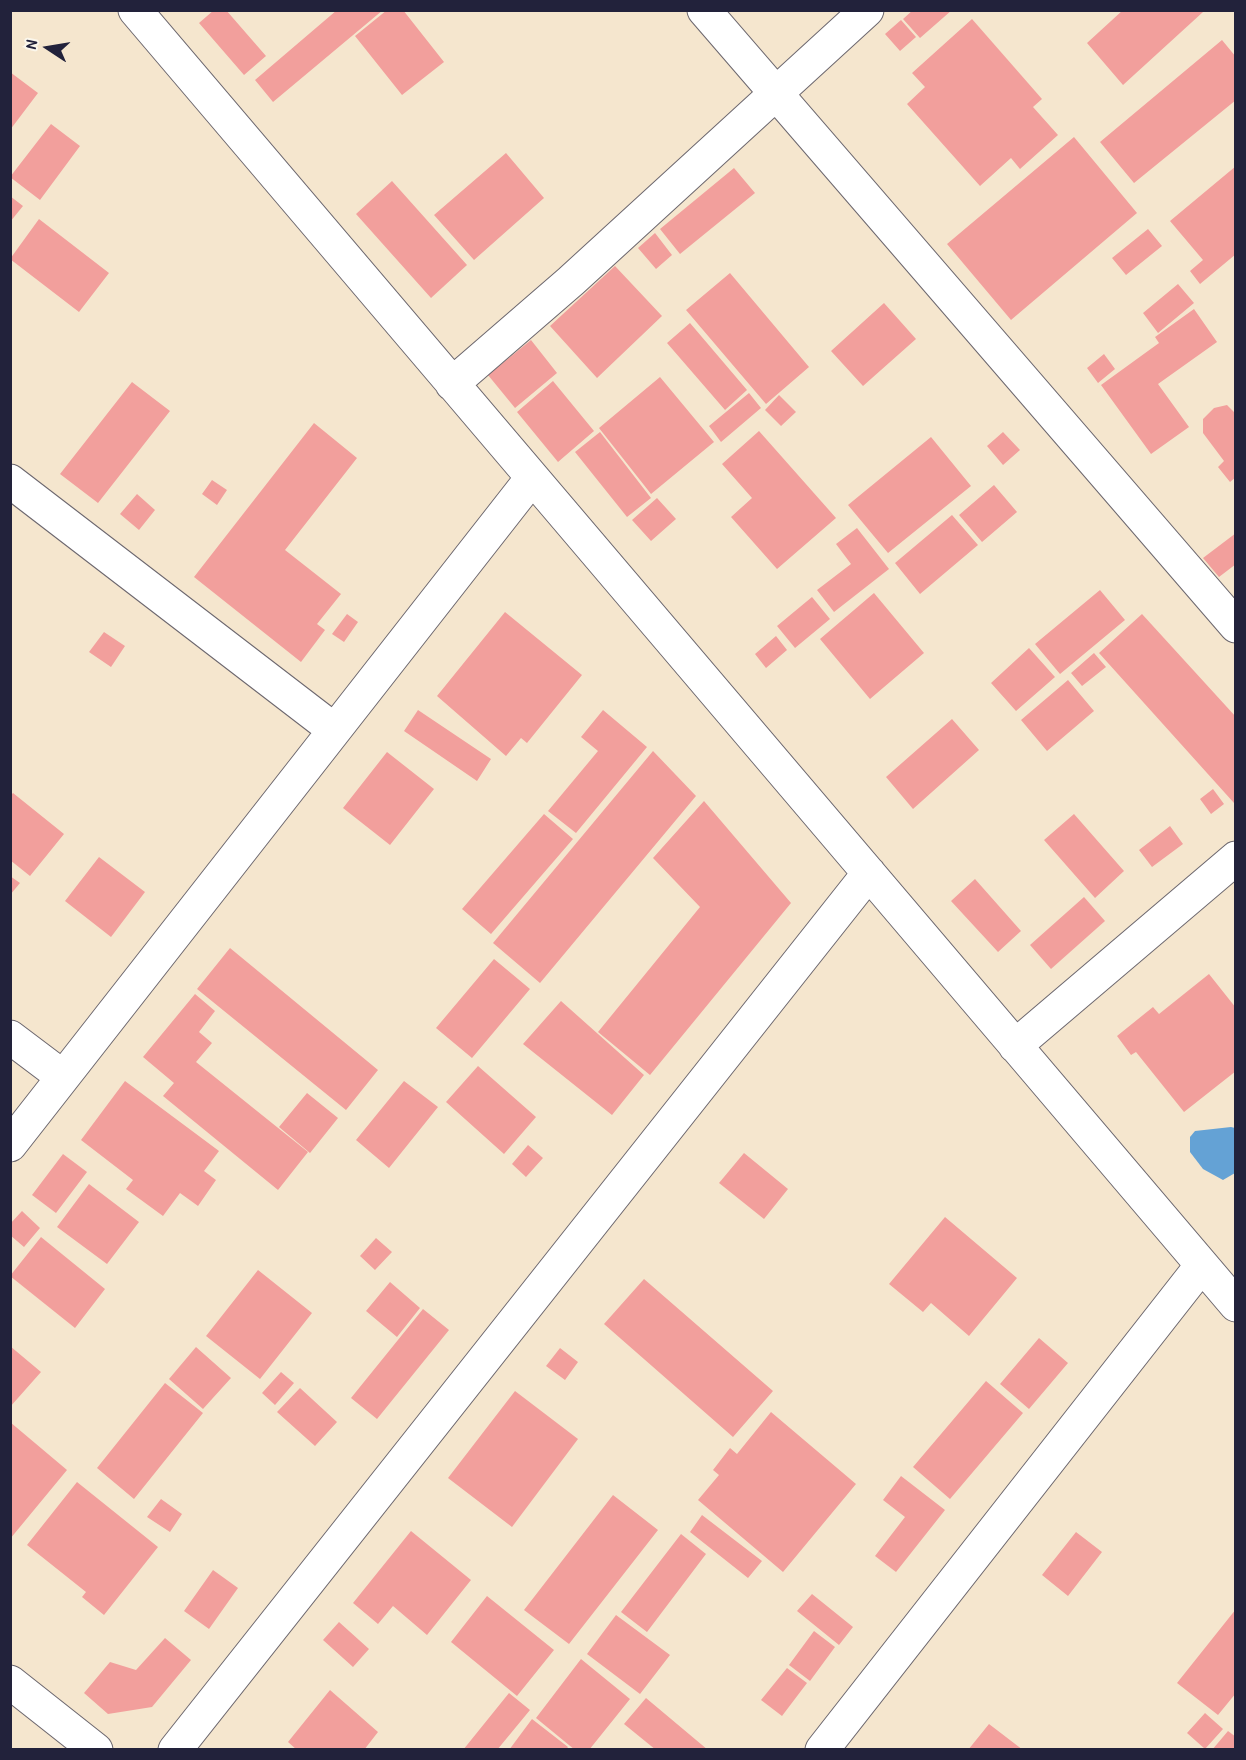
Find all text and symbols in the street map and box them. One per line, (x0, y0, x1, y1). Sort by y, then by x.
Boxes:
north arrow (18, 18, 78, 78)
text: N (19, 38, 42, 51)

